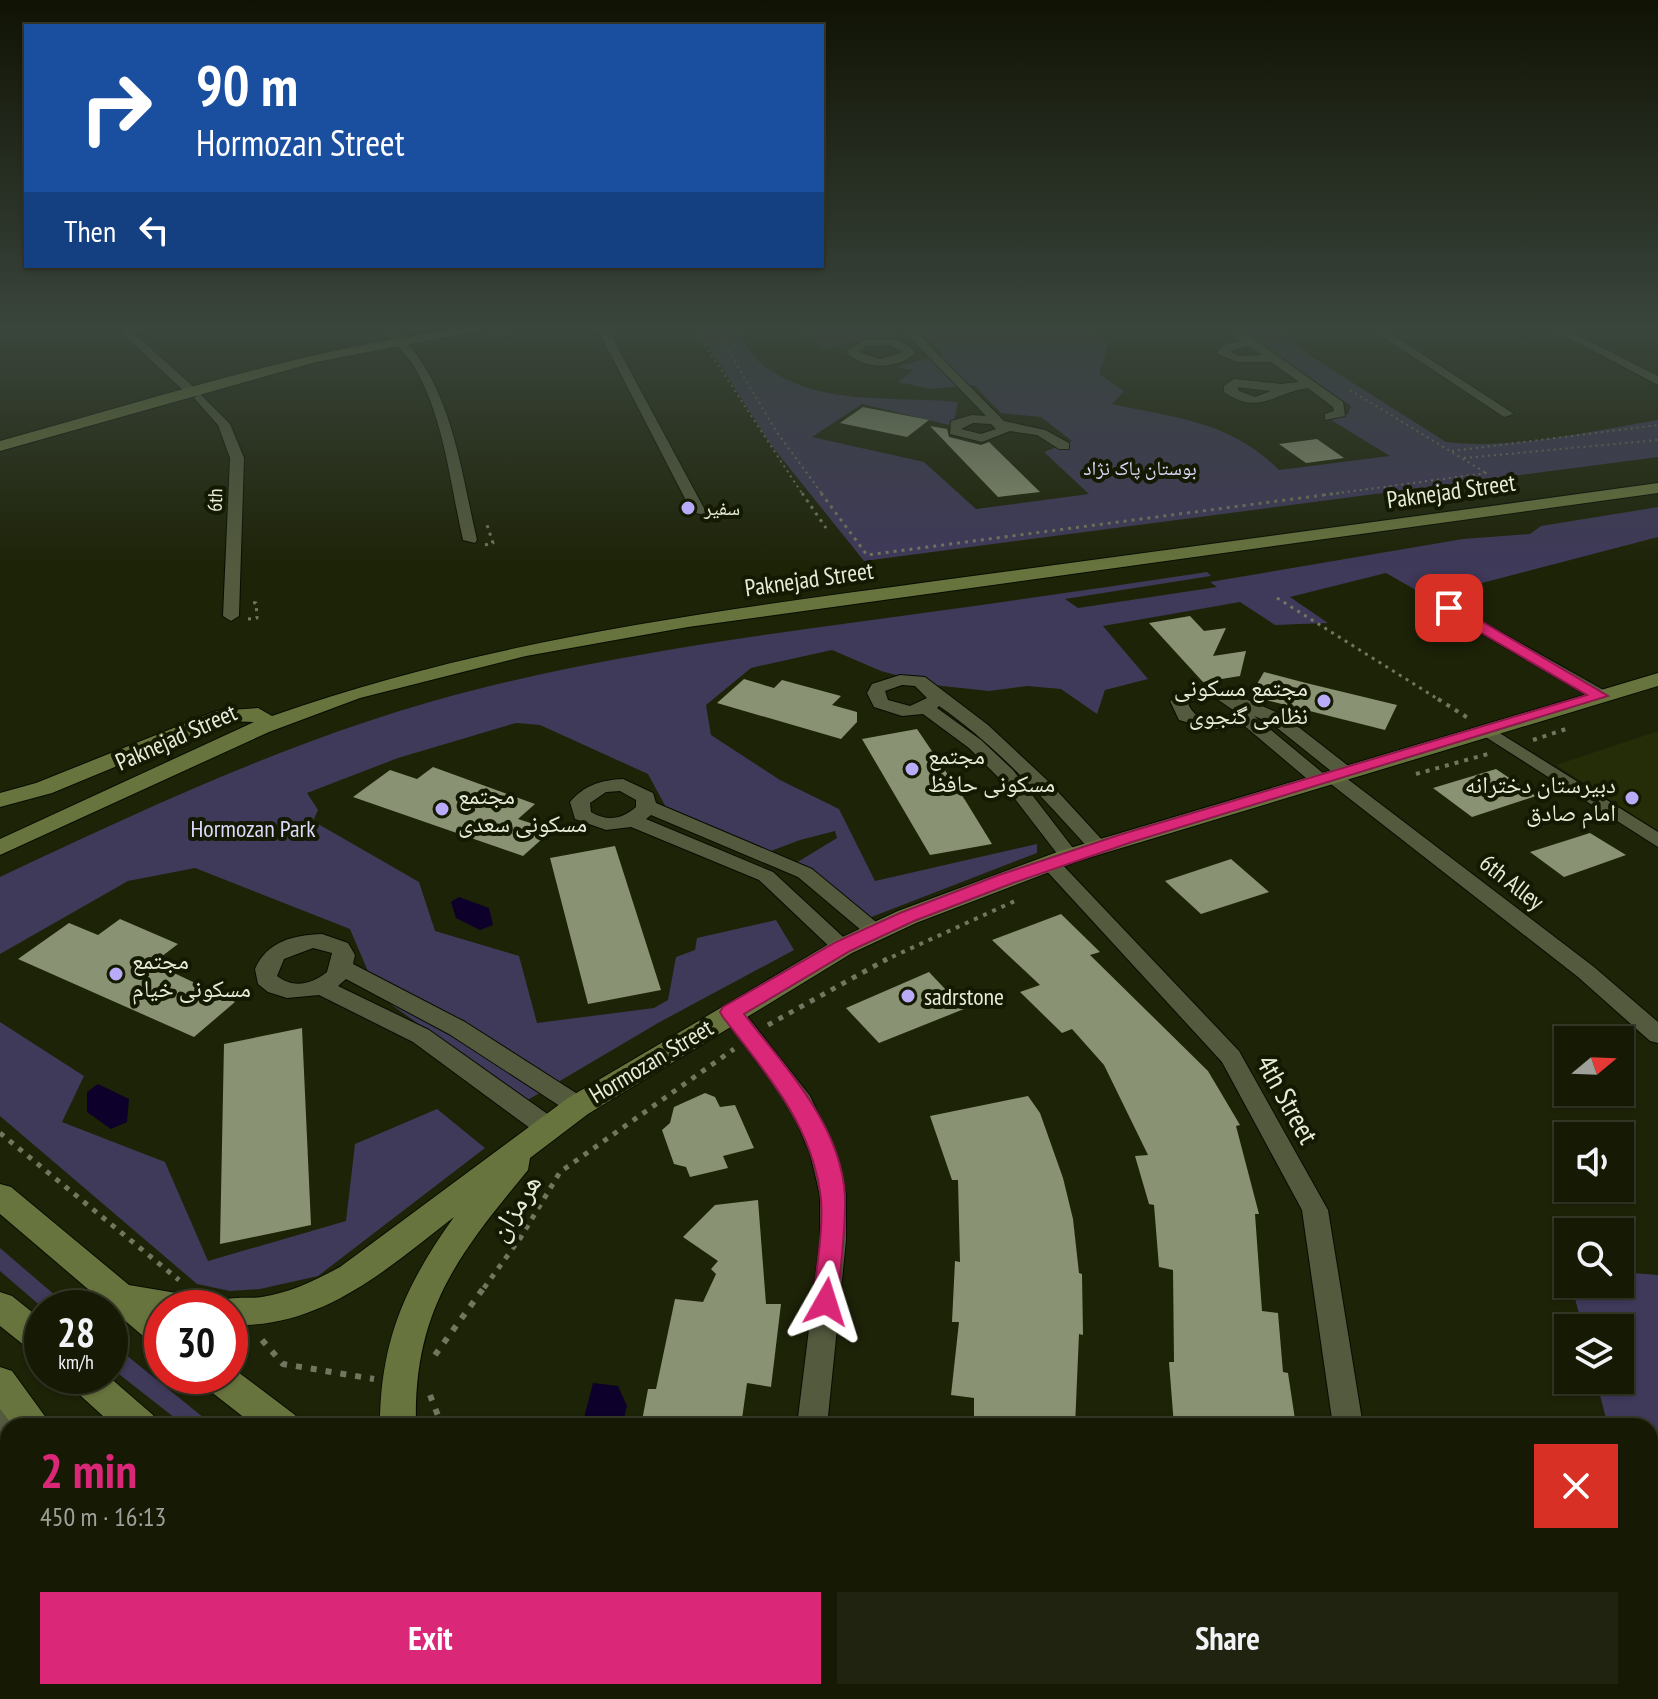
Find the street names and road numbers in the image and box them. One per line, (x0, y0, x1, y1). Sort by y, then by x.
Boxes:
street label: Paknejad Street (1385, 467, 1518, 515)
street label: 6th (202, 488, 228, 512)
street label: Paknejad Street (743, 555, 876, 603)
street label: Paknejad Street (111, 696, 242, 777)
street label: 6th Alley (1474, 847, 1550, 917)
street label: Hormozan Street (583, 1012, 719, 1110)
street label: 4th Street (1248, 1048, 1328, 1150)
street label: هرمزان (479, 1166, 549, 1248)

